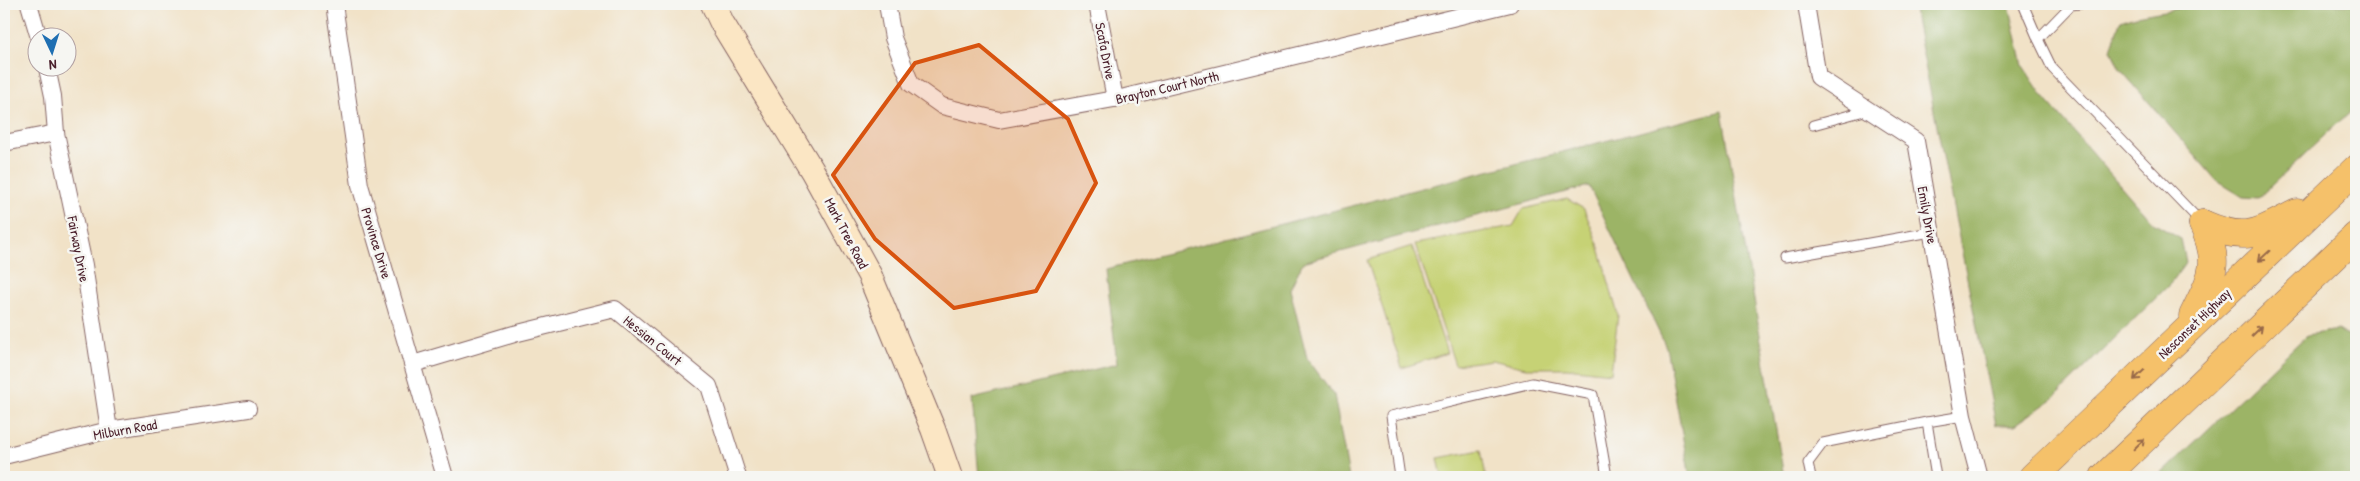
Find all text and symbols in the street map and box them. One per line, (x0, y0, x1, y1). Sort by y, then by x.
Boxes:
street label: Scafa Drive (1091, 21, 1121, 81)
north arrow (28, 28, 78, 78)
text: N (48, 56, 57, 75)
street label: Brayton Court North (1114, 66, 1221, 109)
street label: Emily Drive (1913, 185, 1942, 246)
street label: Mark Tree Road (820, 194, 874, 272)
street label: Province Drive (357, 205, 397, 281)
street label: Fairway Drive (62, 213, 95, 284)
one-way arrow (2258, 250, 2271, 262)
street label: Nesconset Highway (2153, 283, 2235, 363)
street label: Hessian Court (620, 311, 686, 370)
one-way arrow (2251, 325, 2263, 337)
one-way arrow (2133, 369, 2146, 381)
street label: Milburn Road (92, 414, 159, 444)
one-way arrow (2133, 438, 2145, 450)

